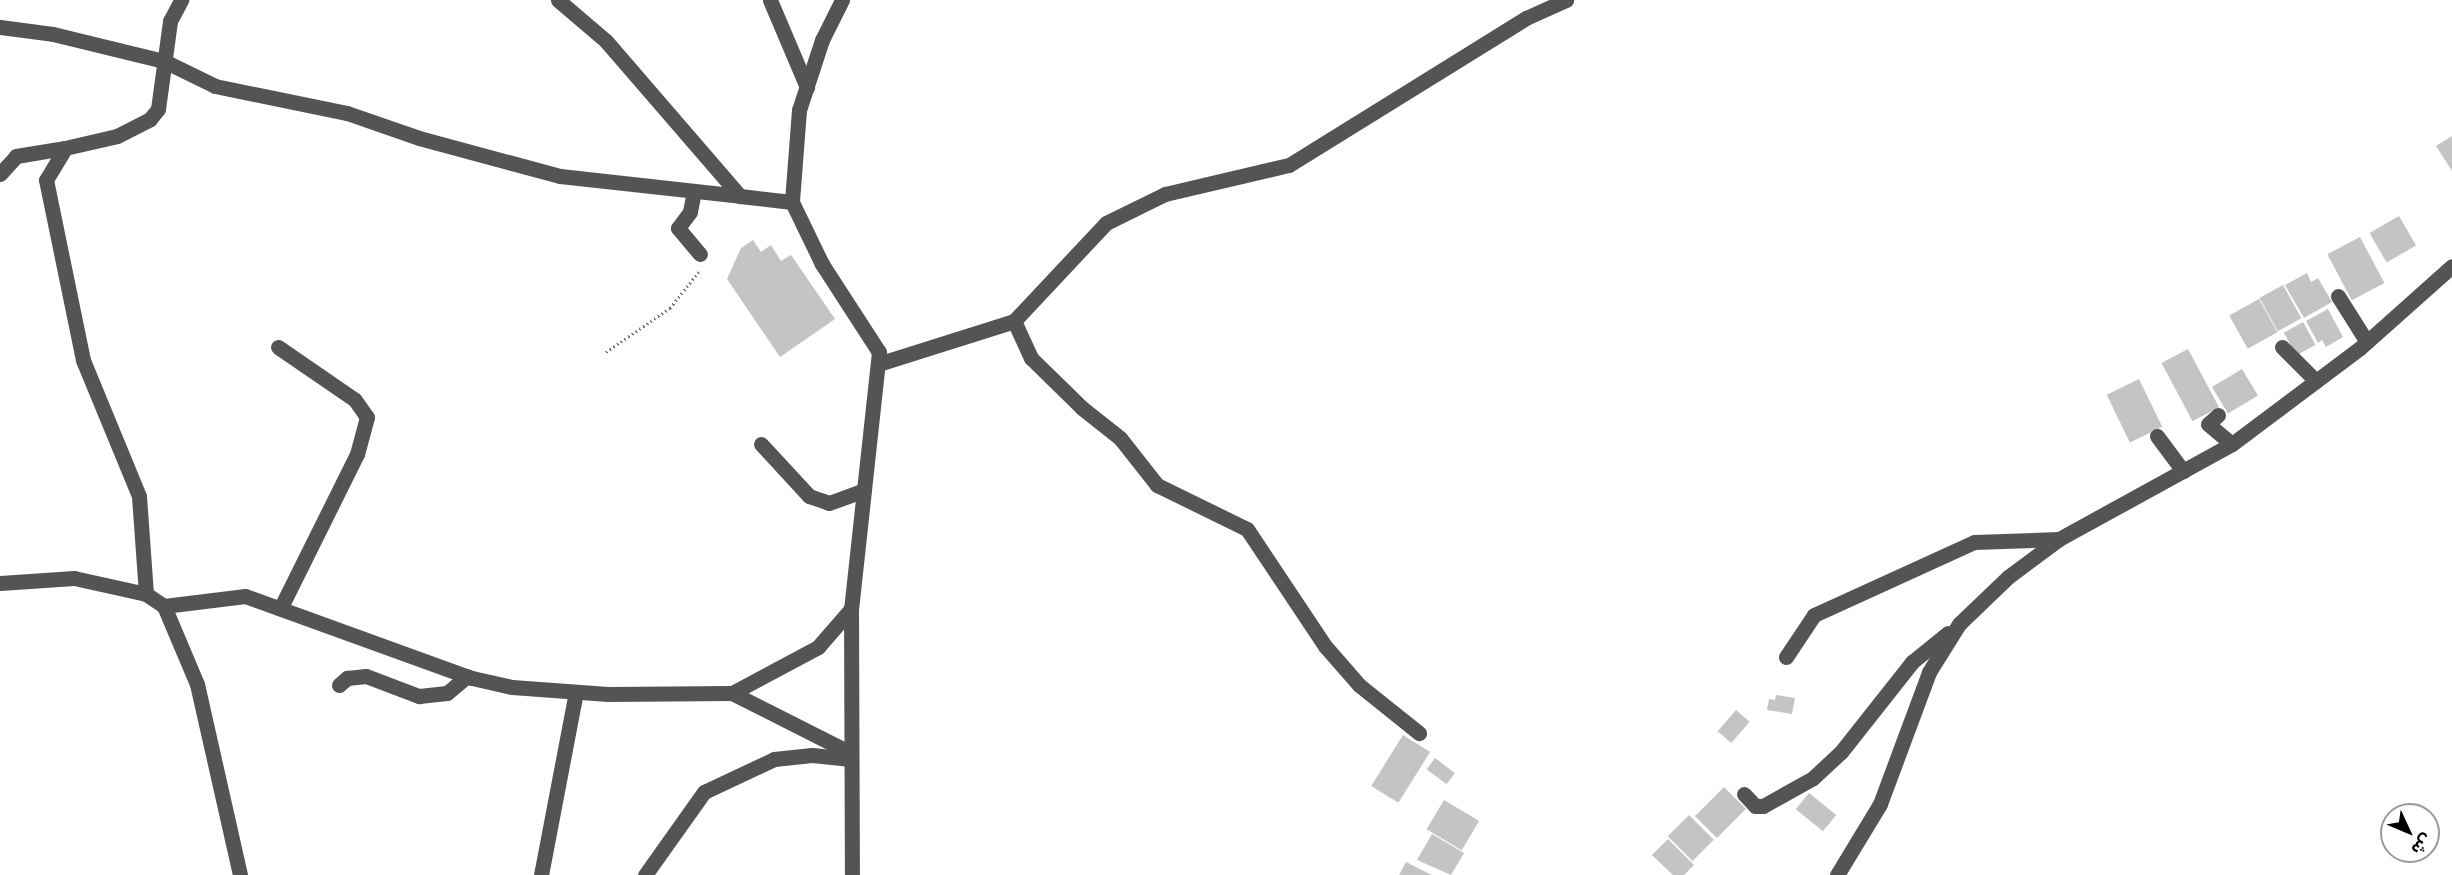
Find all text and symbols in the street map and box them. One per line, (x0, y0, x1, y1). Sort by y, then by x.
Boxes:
north arrow (2380, 803, 2440, 863)
text: ش (2407, 830, 2436, 859)

